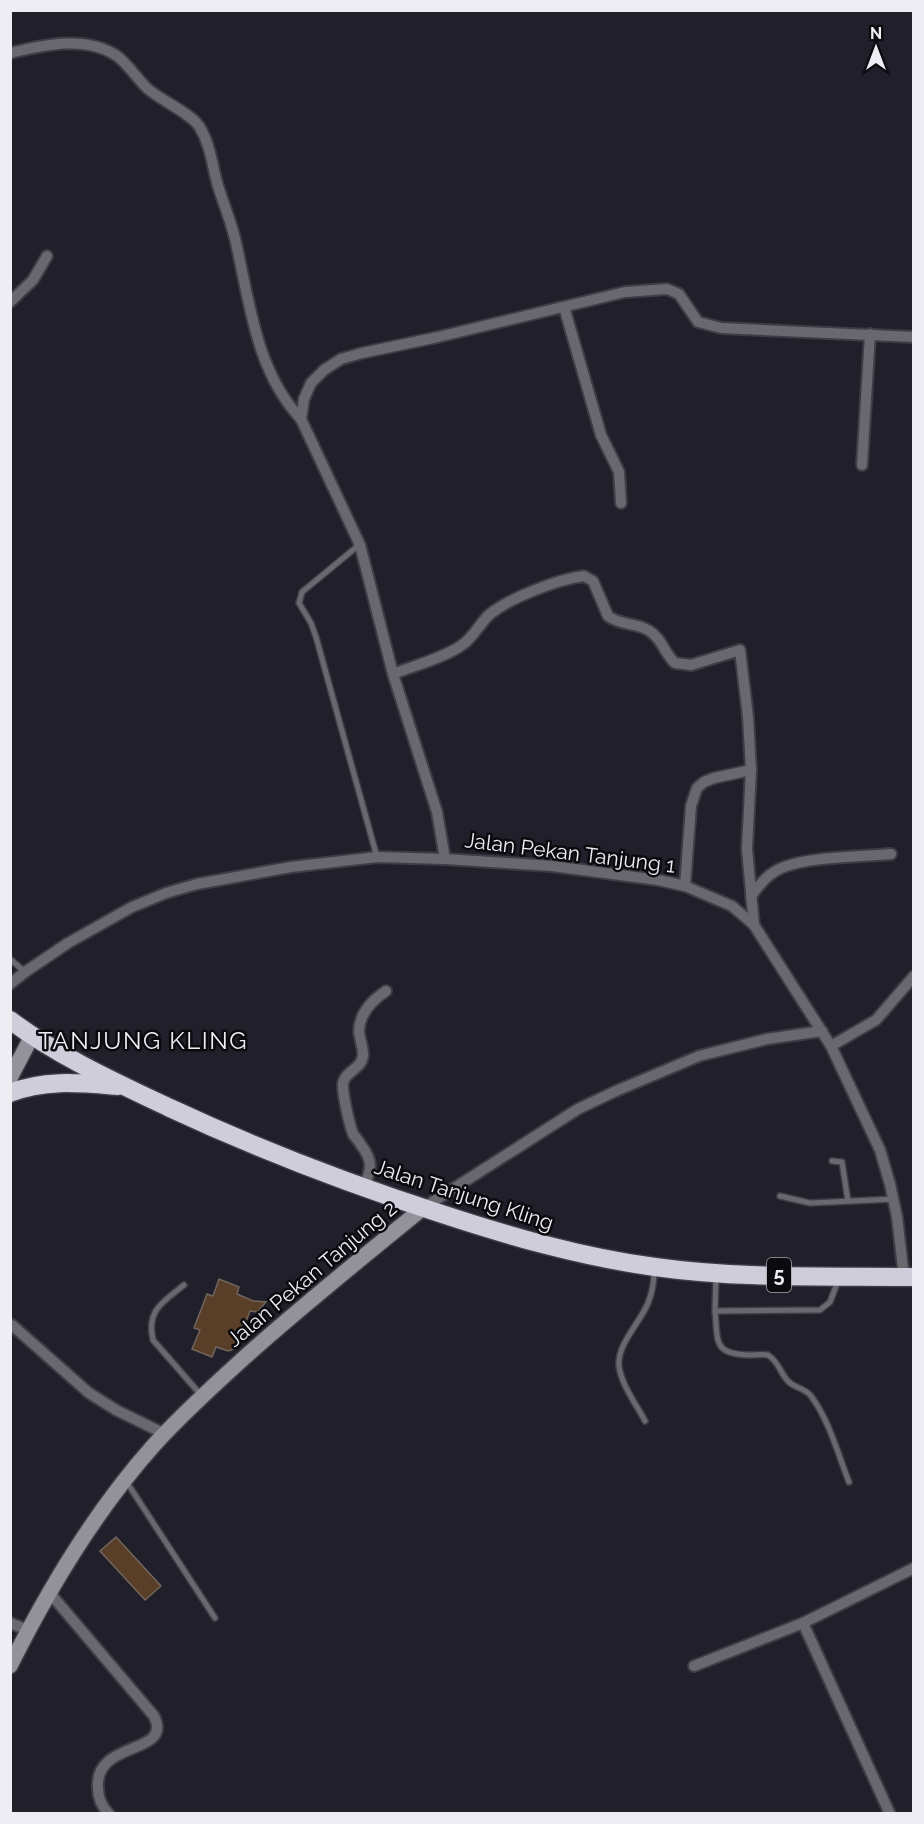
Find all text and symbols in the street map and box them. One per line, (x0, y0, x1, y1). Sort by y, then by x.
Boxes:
north arrow (846, 18, 906, 78)
text: N (870, 24, 882, 43)
street label: Jalan Pekan Tanjung 1 (463, 827, 677, 878)
district label: TANJUNG KLING (38, 1026, 248, 1055)
street label: Jalan Tanjung Kling (372, 1154, 557, 1235)
street label: Jalan Pekan Tanjung 2 (222, 1195, 402, 1352)
road number: 5 (767, 1258, 791, 1292)

